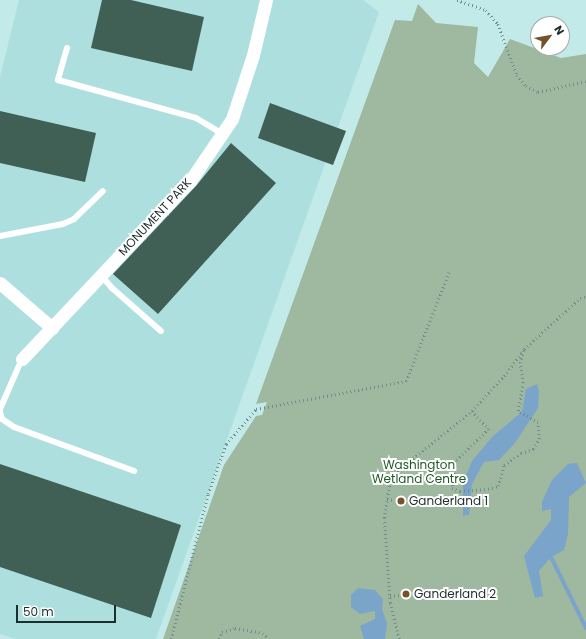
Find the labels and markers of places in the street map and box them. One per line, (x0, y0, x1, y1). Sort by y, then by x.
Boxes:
place label: Ganderland 1 (409, 494, 488, 508)
marker: Ganderland 1 (396, 496, 406, 506)
place label: Ganderland 2 (414, 587, 496, 601)
marker: Ganderland 2 (401, 589, 411, 599)

